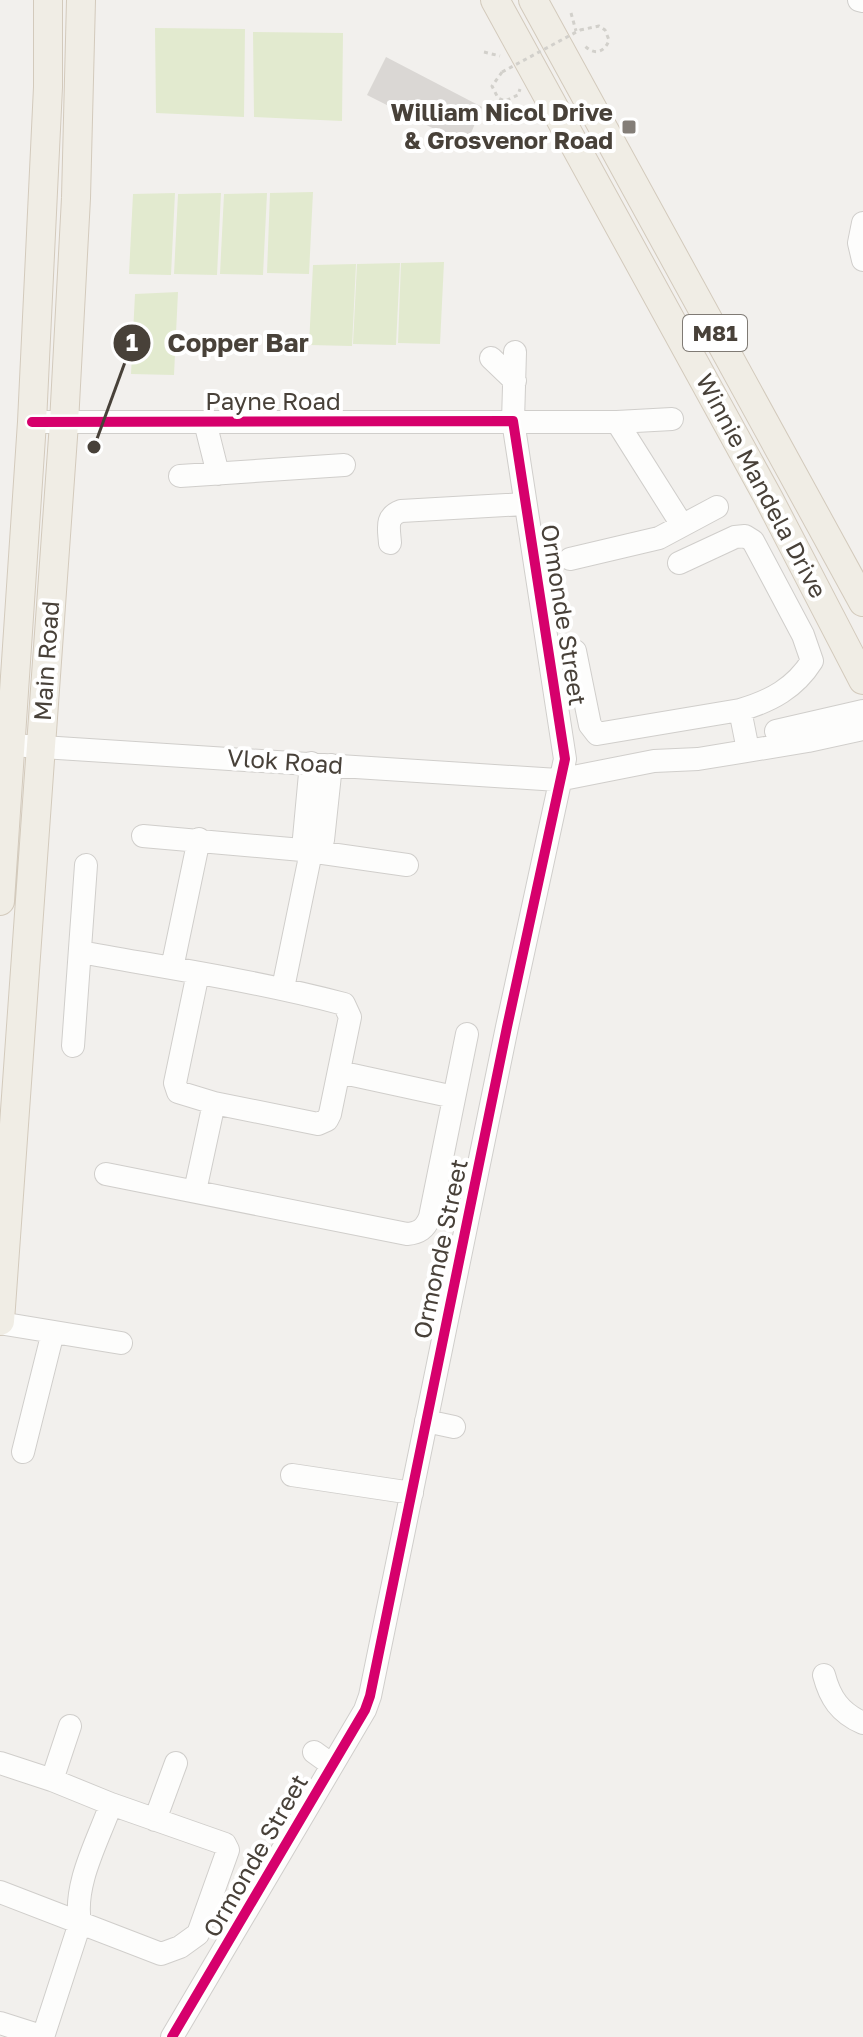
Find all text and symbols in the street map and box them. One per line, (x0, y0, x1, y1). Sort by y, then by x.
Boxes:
place label: William Nicol Drive & Grosvenor Road (391, 97, 613, 154)
marker: William Nicol Drive & Grosvenor Road (620, 118, 638, 136)
road number: M81 (683, 315, 747, 351)
callout: Copper Bar (112, 318, 325, 368)
text: 1 (126, 327, 138, 356)
text: Copper Bar (167, 327, 309, 358)
street label: Winnie Mandela Drive (691, 368, 834, 602)
street label: Payne Road (205, 386, 341, 415)
street label: Ormonde Street (536, 522, 593, 708)
street label: Main Road (27, 600, 64, 722)
street label: Vlok Road (226, 742, 344, 779)
street label: Ormonde Street (406, 1156, 473, 1341)
street label: Ormonde Street (196, 1769, 313, 1942)

